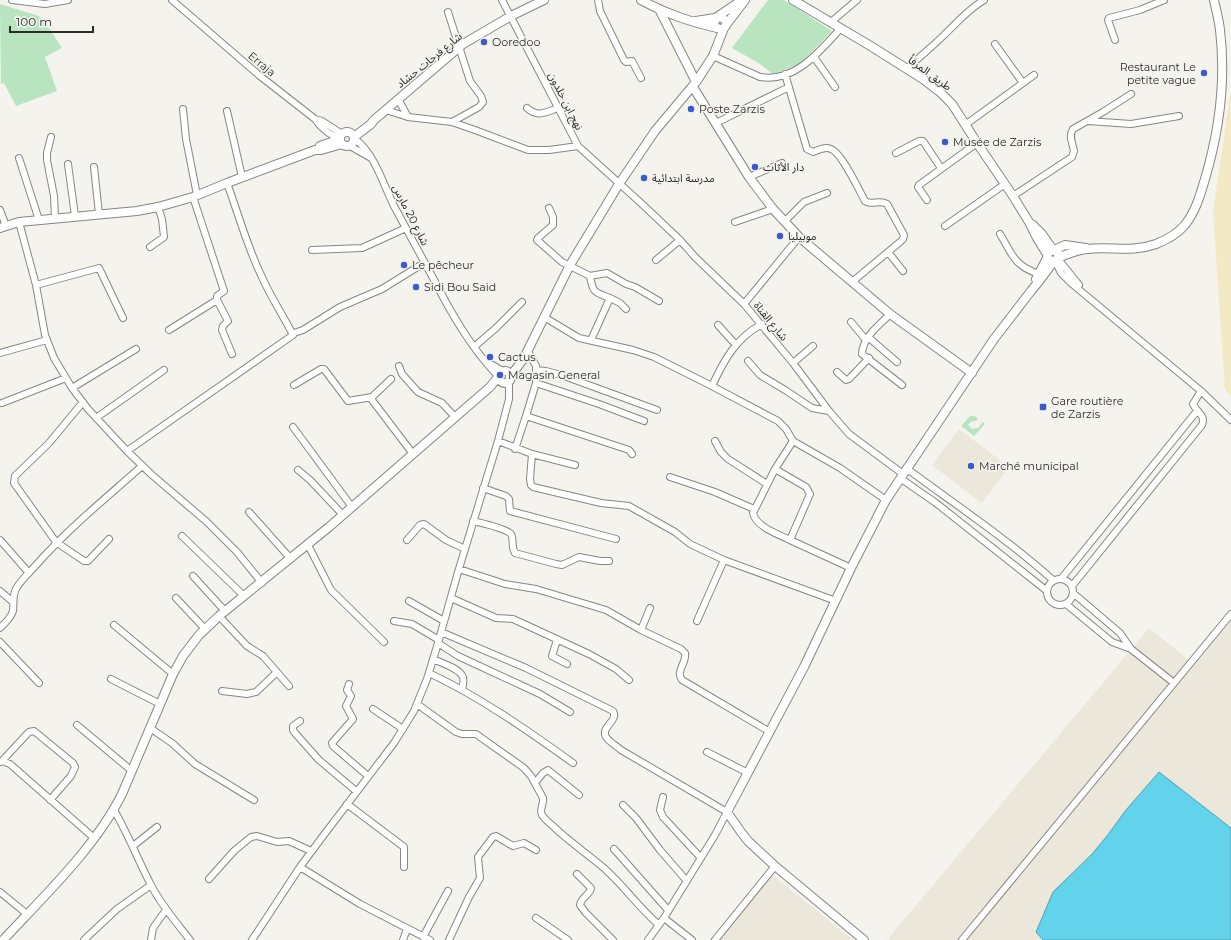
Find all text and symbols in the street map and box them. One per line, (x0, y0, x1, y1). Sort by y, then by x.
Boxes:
scale bar (10, 8, 93, 34)
text: 100 m (16, 14, 52, 29)
street label: شارع فرحات حشاد (393, 29, 466, 92)
place label: Ooredoo (492, 35, 540, 49)
marker: Ooredoo (479, 37, 489, 47)
street label: Erraja (245, 48, 279, 80)
street label: طريق المرفأ (905, 52, 955, 94)
place label: Restaurant Le petite vague (1120, 60, 1196, 87)
marker: Restaurant Le petite vague (1199, 68, 1209, 78)
street label: نهج ابن خلدون (545, 70, 587, 133)
place label: Poste Zarzis (699, 102, 765, 116)
marker: Poste Zarzis (686, 104, 696, 114)
place label: Musée de Zarzis (953, 135, 1042, 149)
marker: Musée de Zarzis (940, 137, 950, 147)
place label: دار الأثاث (763, 160, 804, 174)
marker: دار الأثاث (750, 162, 760, 172)
place label: مدرسة ابتدائية (652, 171, 715, 185)
marker: مدرسة ابتدائية (639, 173, 649, 183)
street label: شارع 20 مارس (389, 182, 433, 249)
place label: موبيليا (788, 229, 817, 243)
marker: موبيليا (775, 231, 785, 241)
place label: Le pêcheur (412, 258, 474, 272)
marker: Le pêcheur (399, 260, 409, 270)
place label: Sidi Bou Said (424, 280, 496, 294)
marker: Sidi Bou Said (411, 282, 421, 292)
street label: شارع القناة (750, 298, 791, 344)
place label: Cactus (498, 350, 536, 364)
marker: Cactus (485, 352, 495, 362)
place label: Magasin General (508, 368, 600, 382)
marker: Magasin General (495, 370, 505, 380)
place label: Gare routière de Zarzis (1051, 394, 1124, 421)
marker: Gare routière de Zarzis (1038, 402, 1048, 412)
place label: Marché municipal (979, 459, 1079, 473)
marker: Marché municipal (966, 461, 976, 471)

